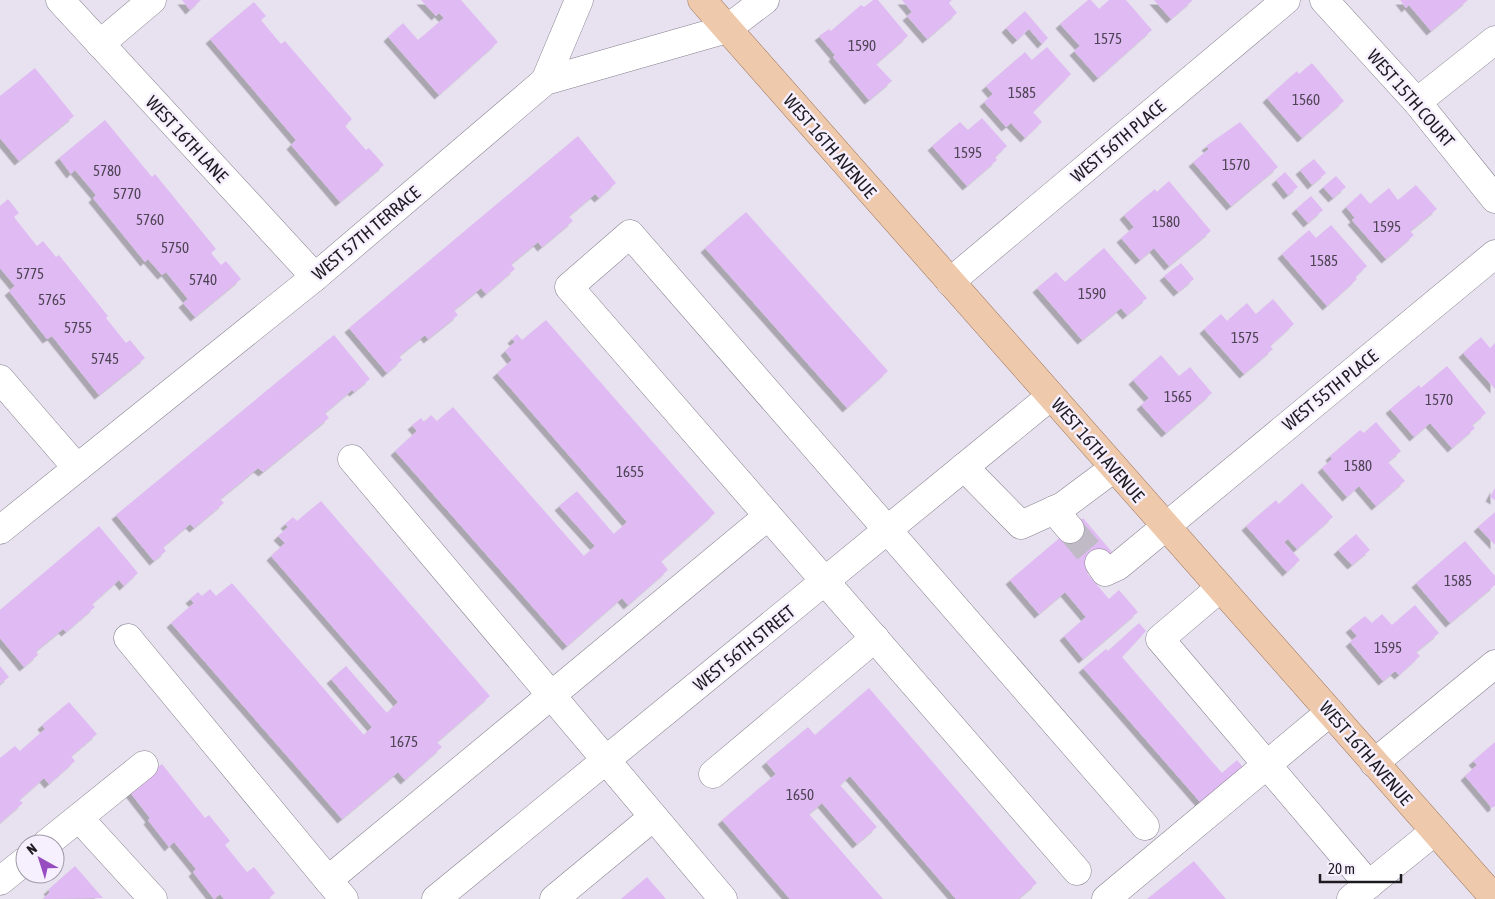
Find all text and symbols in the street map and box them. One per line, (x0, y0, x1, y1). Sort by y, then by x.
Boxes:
house number: 1575 (1094, 30, 1122, 47)
house number: 1590 (848, 37, 876, 54)
street label: WEST 15TH COURT (1363, 45, 1459, 151)
house number: 1585 (1008, 84, 1036, 101)
street label: WEST 16TH AVENUE (779, 90, 881, 202)
street label: WEST 16TH LANE (142, 91, 233, 187)
house number: 1560 (1292, 91, 1320, 108)
street label: WEST 56TH PLACE (1067, 95, 1170, 187)
house number: 1595 (954, 144, 982, 161)
house number: 1570 (1222, 156, 1250, 173)
house number: 5780 (93, 162, 121, 179)
street label: WEST 57TH TERRACE (308, 182, 425, 284)
house number: 5770 (113, 185, 141, 202)
house number: 5760 (136, 211, 164, 228)
house number: 1580 (1152, 213, 1180, 230)
house number: 1595 (1373, 218, 1401, 235)
house number: 5750 (161, 239, 189, 256)
house number: 1585 (1310, 252, 1338, 269)
house number: 5775 (16, 265, 44, 282)
house number: 5740 (189, 271, 217, 288)
house number: 1590 (1078, 285, 1106, 302)
house number: 5765 (38, 291, 66, 308)
house number: 5755 (64, 319, 92, 336)
house number: 1575 (1231, 329, 1259, 346)
street label: WEST 55TH PLACE (1278, 345, 1382, 435)
house number: 5745 (91, 350, 119, 367)
house number: 1565 (1164, 388, 1192, 405)
house number: 1570 (1425, 391, 1453, 408)
street label: WEST 16TH AVENUE (1047, 394, 1149, 506)
house number: 1580 (1344, 457, 1372, 474)
house number: 1655 (616, 463, 644, 480)
house number: 1585 (1444, 572, 1472, 589)
street label: WEST 56TH STREET (689, 601, 799, 695)
house number: 1595 (1374, 639, 1402, 656)
street label: WEST 16TH AVENUE (1315, 697, 1417, 809)
house number: 1675 (390, 733, 418, 750)
house number: 1650 (786, 786, 814, 803)
north arrow (15, 834, 65, 884)
text: N (24, 840, 40, 858)
scale bar (1320, 852, 1401, 884)
text: 20 m (1328, 860, 1355, 877)

